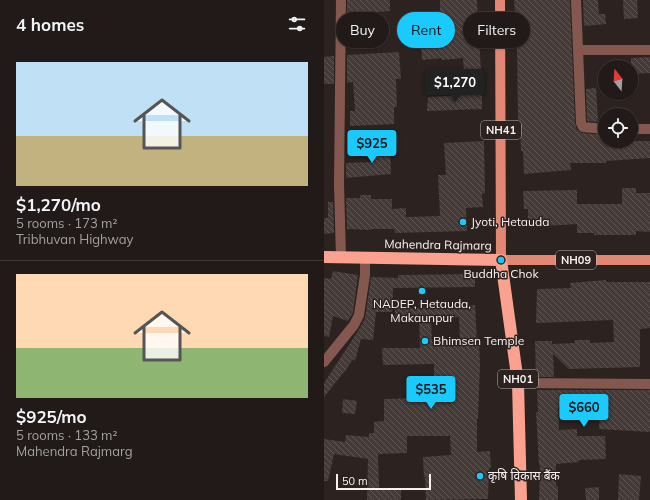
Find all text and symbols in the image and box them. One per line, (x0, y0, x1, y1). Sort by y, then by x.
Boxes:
chip: Buy (336, 12, 389, 48)
chip: Rent (397, 12, 455, 48)
chip: Filters (463, 12, 530, 48)
icon: filters (286, 13, 308, 35)
text: 4 homes (16, 14, 84, 35)
north arrow (598, 60, 638, 100)
map controls (598, 60, 638, 148)
pin: $1,270 (422, 69, 488, 103)
text: $1,270 (434, 74, 476, 90)
icon: home (126, 88, 198, 160)
button: locate (598, 108, 638, 148)
road number: NH41 (481, 121, 521, 139)
pin: $925 (348, 130, 396, 164)
text: $925 (356, 135, 388, 151)
text: $1,270/mo (16, 194, 101, 215)
place label: Jyoti, Hetauda (471, 214, 549, 229)
text: 5 rooms · 173 m² (16, 215, 117, 231)
marker: Jyoti, Hetauda (458, 217, 468, 227)
text: Tribhuvan Highway (16, 231, 133, 247)
street label: Mahendra Rajmarg (384, 236, 492, 253)
road number: NH09 (556, 251, 596, 269)
marker: Buddha Chok (496, 255, 506, 265)
place label: Buddha Chok (463, 266, 539, 281)
marker: NADEP, Hetauda, Makaunpur (417, 286, 427, 296)
place label: NADEP, Hetauda, Makaunpur (373, 296, 471, 325)
icon: home (126, 300, 198, 372)
place label: Bhimsen Temple (433, 333, 524, 348)
marker: Bhimsen Temple (420, 336, 430, 346)
road number: NH01 (498, 370, 538, 388)
pin: $535 (407, 376, 455, 410)
text: $535 (415, 381, 447, 397)
pin: $660 (560, 394, 608, 428)
text: $660 (568, 399, 600, 415)
text: $925/mo (16, 406, 87, 427)
text: 5 rooms · 133 m² (16, 427, 117, 443)
text: Mahendra Rajmarg (16, 443, 132, 459)
place label: कृषि विकास बैंक (488, 468, 561, 483)
marker: कृषि विकास बैंक (475, 471, 485, 481)
scale bar (336, 472, 431, 491)
text: 50 m (342, 474, 368, 488)

